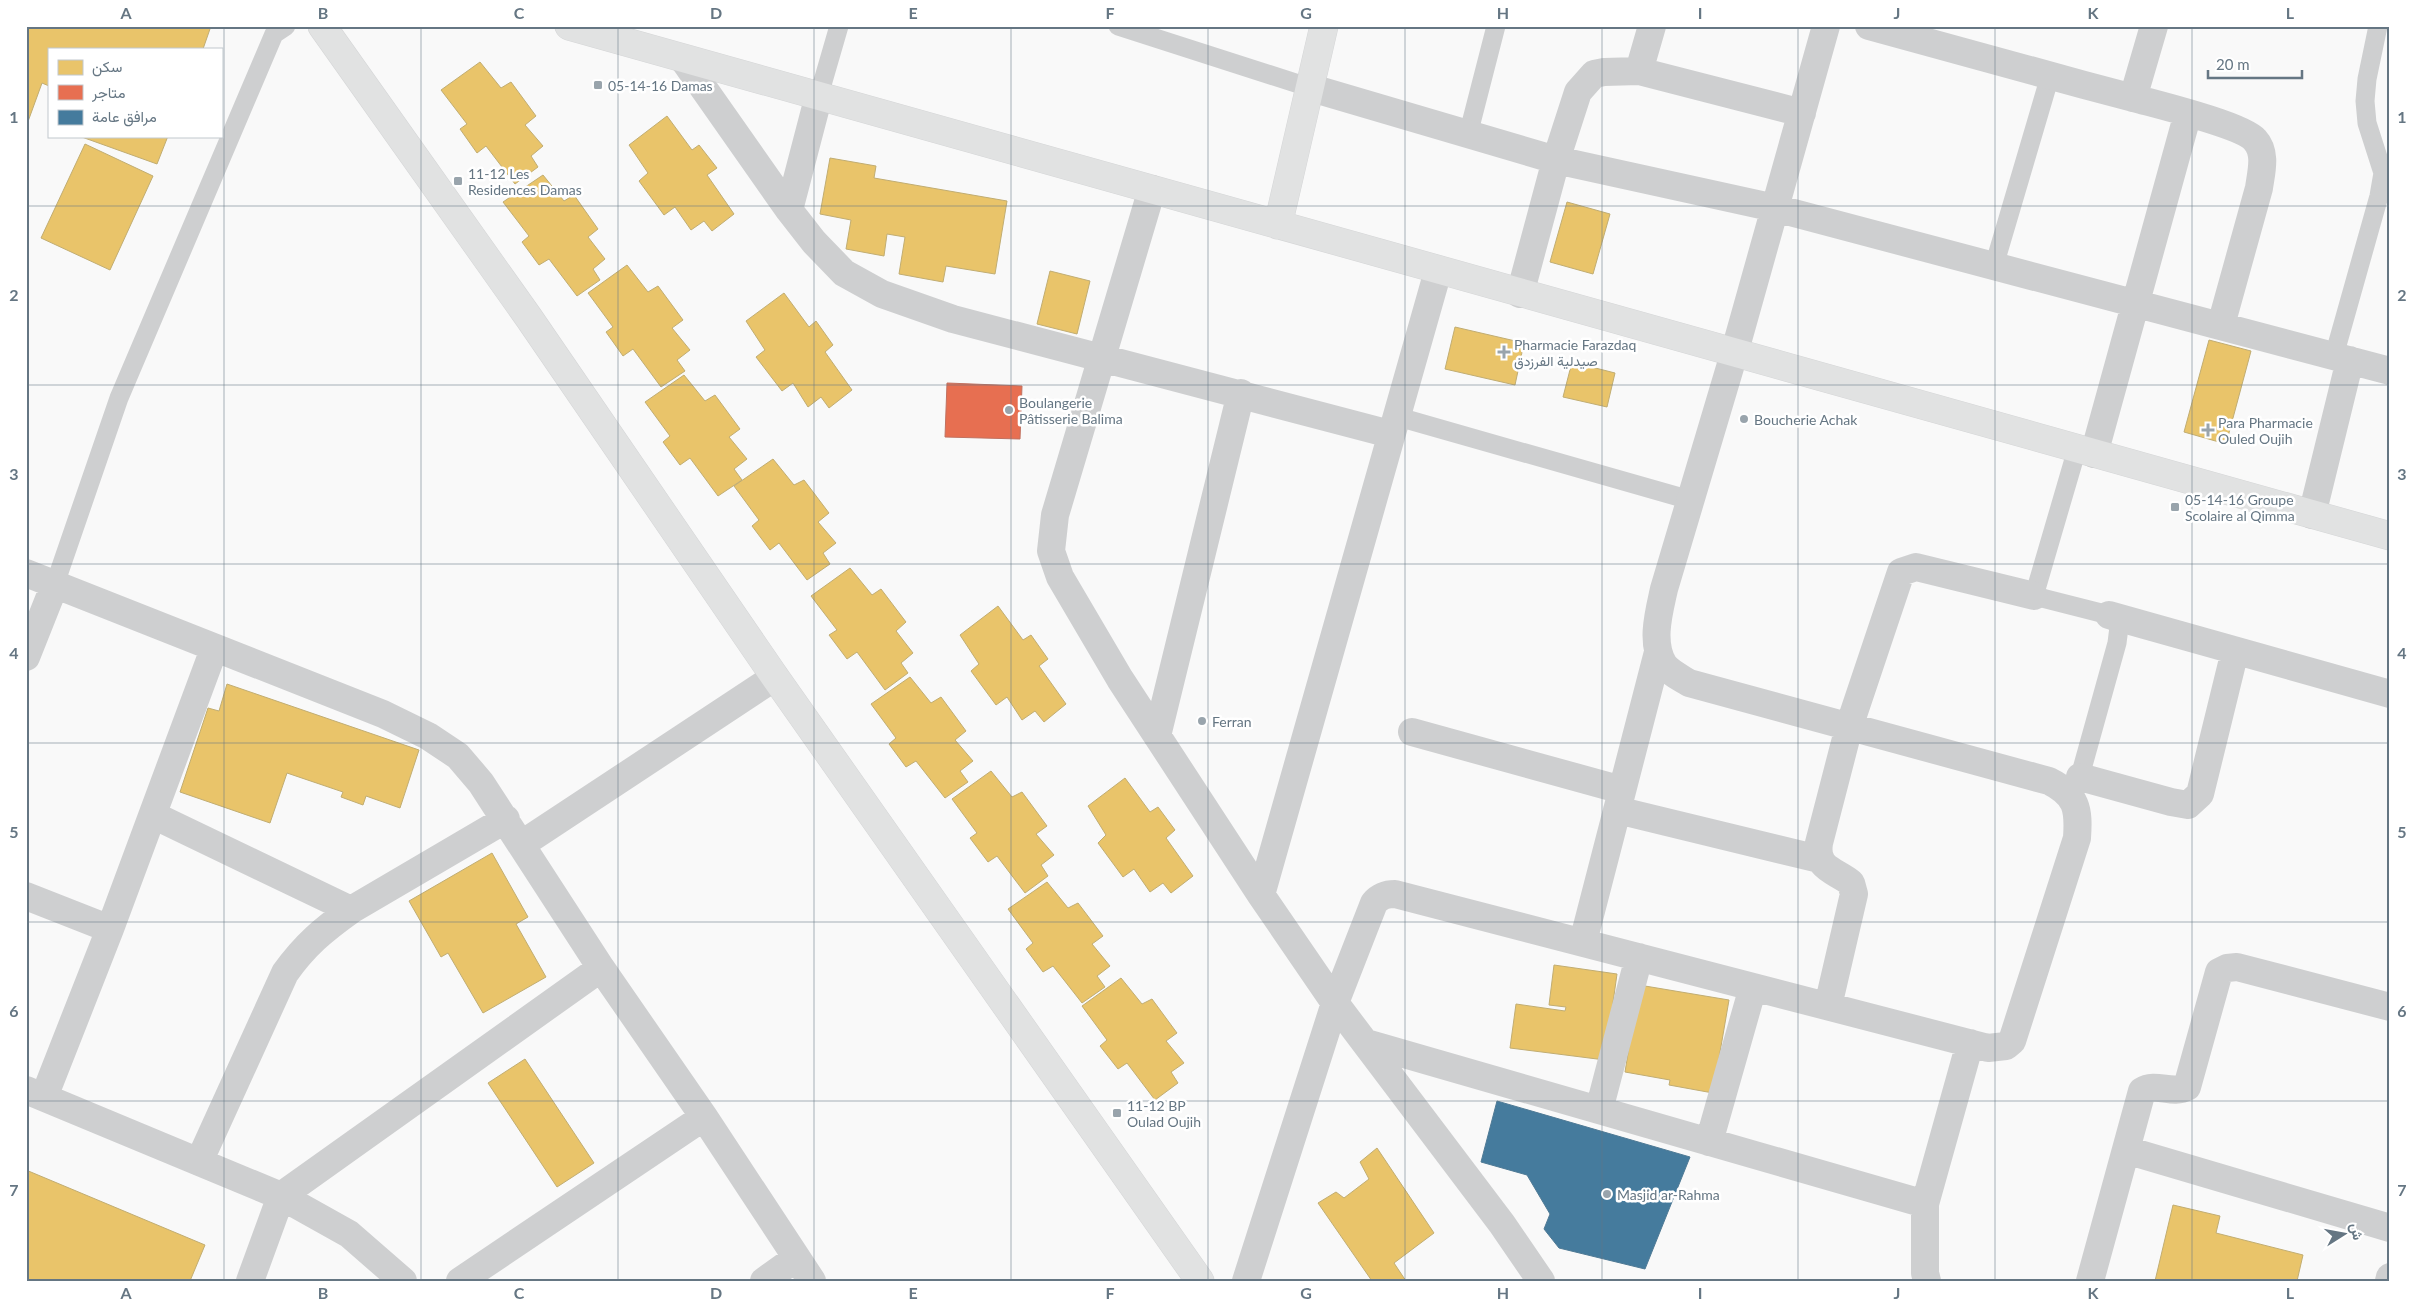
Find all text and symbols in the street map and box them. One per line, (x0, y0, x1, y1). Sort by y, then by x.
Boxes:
text: A (119, 3, 132, 22)
text: B (318, 3, 328, 22)
text: C (514, 3, 525, 22)
text: D (710, 3, 722, 22)
text: E (908, 3, 918, 22)
text: F (1105, 3, 1115, 22)
text: G (1300, 3, 1312, 22)
text: H (1497, 3, 1509, 22)
text: I (1698, 3, 1702, 22)
text: J (1894, 3, 1900, 22)
text: K (2088, 3, 2100, 22)
text: L (2286, 3, 2295, 22)
legend (48, 48, 222, 138)
scale bar (2208, 48, 2302, 80)
text: 20 m (2216, 55, 2250, 73)
text: سكن (92, 57, 122, 77)
place label: 05-14-16 Damas (608, 77, 713, 94)
marker: 05-14-16 Damas (592, 79, 604, 91)
text: متاجر (91, 83, 126, 102)
text: 1 (9, 107, 19, 126)
text: مرافق عامة (92, 107, 157, 127)
text: 1 (2397, 107, 2407, 126)
place label: 11-12 Les Residences Damas (468, 165, 582, 198)
marker: 11-12 Les Residences Damas (452, 175, 464, 187)
text: 2 (9, 285, 19, 304)
text: 2 (2397, 285, 2407, 304)
place label: Pharmacie Farazdaq صيدلية الفرزدق (1514, 336, 1636, 370)
marker: Pharmacie Farazdaq صيدلية الفرزدق (1498, 346, 1510, 358)
place label: Boulangerie Pâtisserie Balima (1019, 394, 1123, 427)
marker: Boulangerie Pâtisserie Balima (1003, 404, 1015, 416)
place label: Boucherie Achak (1754, 411, 1858, 428)
marker: Boucherie Achak (1738, 413, 1750, 425)
place label: Para Pharmacie Ouled Oujih (2218, 414, 2313, 447)
marker: Para Pharmacie Ouled Oujih (2202, 424, 2214, 436)
text: 3 (9, 464, 19, 483)
text: 3 (2397, 464, 2407, 483)
place label: 05-14-16 Groupe Scolaire al Qimma (2185, 491, 2295, 524)
marker: 05-14-16 Groupe Scolaire al Qimma (2169, 501, 2181, 513)
text: 4 (9, 643, 19, 662)
text: 4 (2397, 643, 2407, 662)
place label: Ferran (1212, 713, 1252, 730)
marker: Ferran (1196, 715, 1208, 727)
text: 5 (9, 822, 19, 841)
text: 5 (2397, 822, 2407, 841)
text: 6 (9, 1001, 19, 1020)
text: 6 (2397, 1001, 2407, 1020)
place label: 11-12 BP Oulad Oujih (1127, 1097, 1201, 1130)
marker: 11-12 BP Oulad Oujih (1111, 1107, 1123, 1119)
text: 7 (9, 1180, 19, 1199)
text: 7 (2397, 1180, 2407, 1199)
place label: Masjid ar-Rahma (1617, 1186, 1720, 1203)
marker: Masjid ar-Rahma (1601, 1188, 1613, 1200)
north arrow (2318, 1210, 2368, 1260)
text: ش (2346, 1222, 2367, 1242)
text: A (119, 1283, 132, 1302)
text: B (318, 1283, 328, 1302)
text: C (514, 1283, 525, 1302)
text: D (710, 1283, 722, 1302)
text: E (908, 1283, 918, 1302)
text: F (1105, 1283, 1115, 1302)
text: G (1300, 1283, 1312, 1302)
text: H (1497, 1283, 1509, 1302)
text: I (1698, 1283, 1702, 1302)
text: J (1894, 1283, 1900, 1302)
text: K (2088, 1283, 2100, 1302)
text: L (2286, 1283, 2295, 1302)

